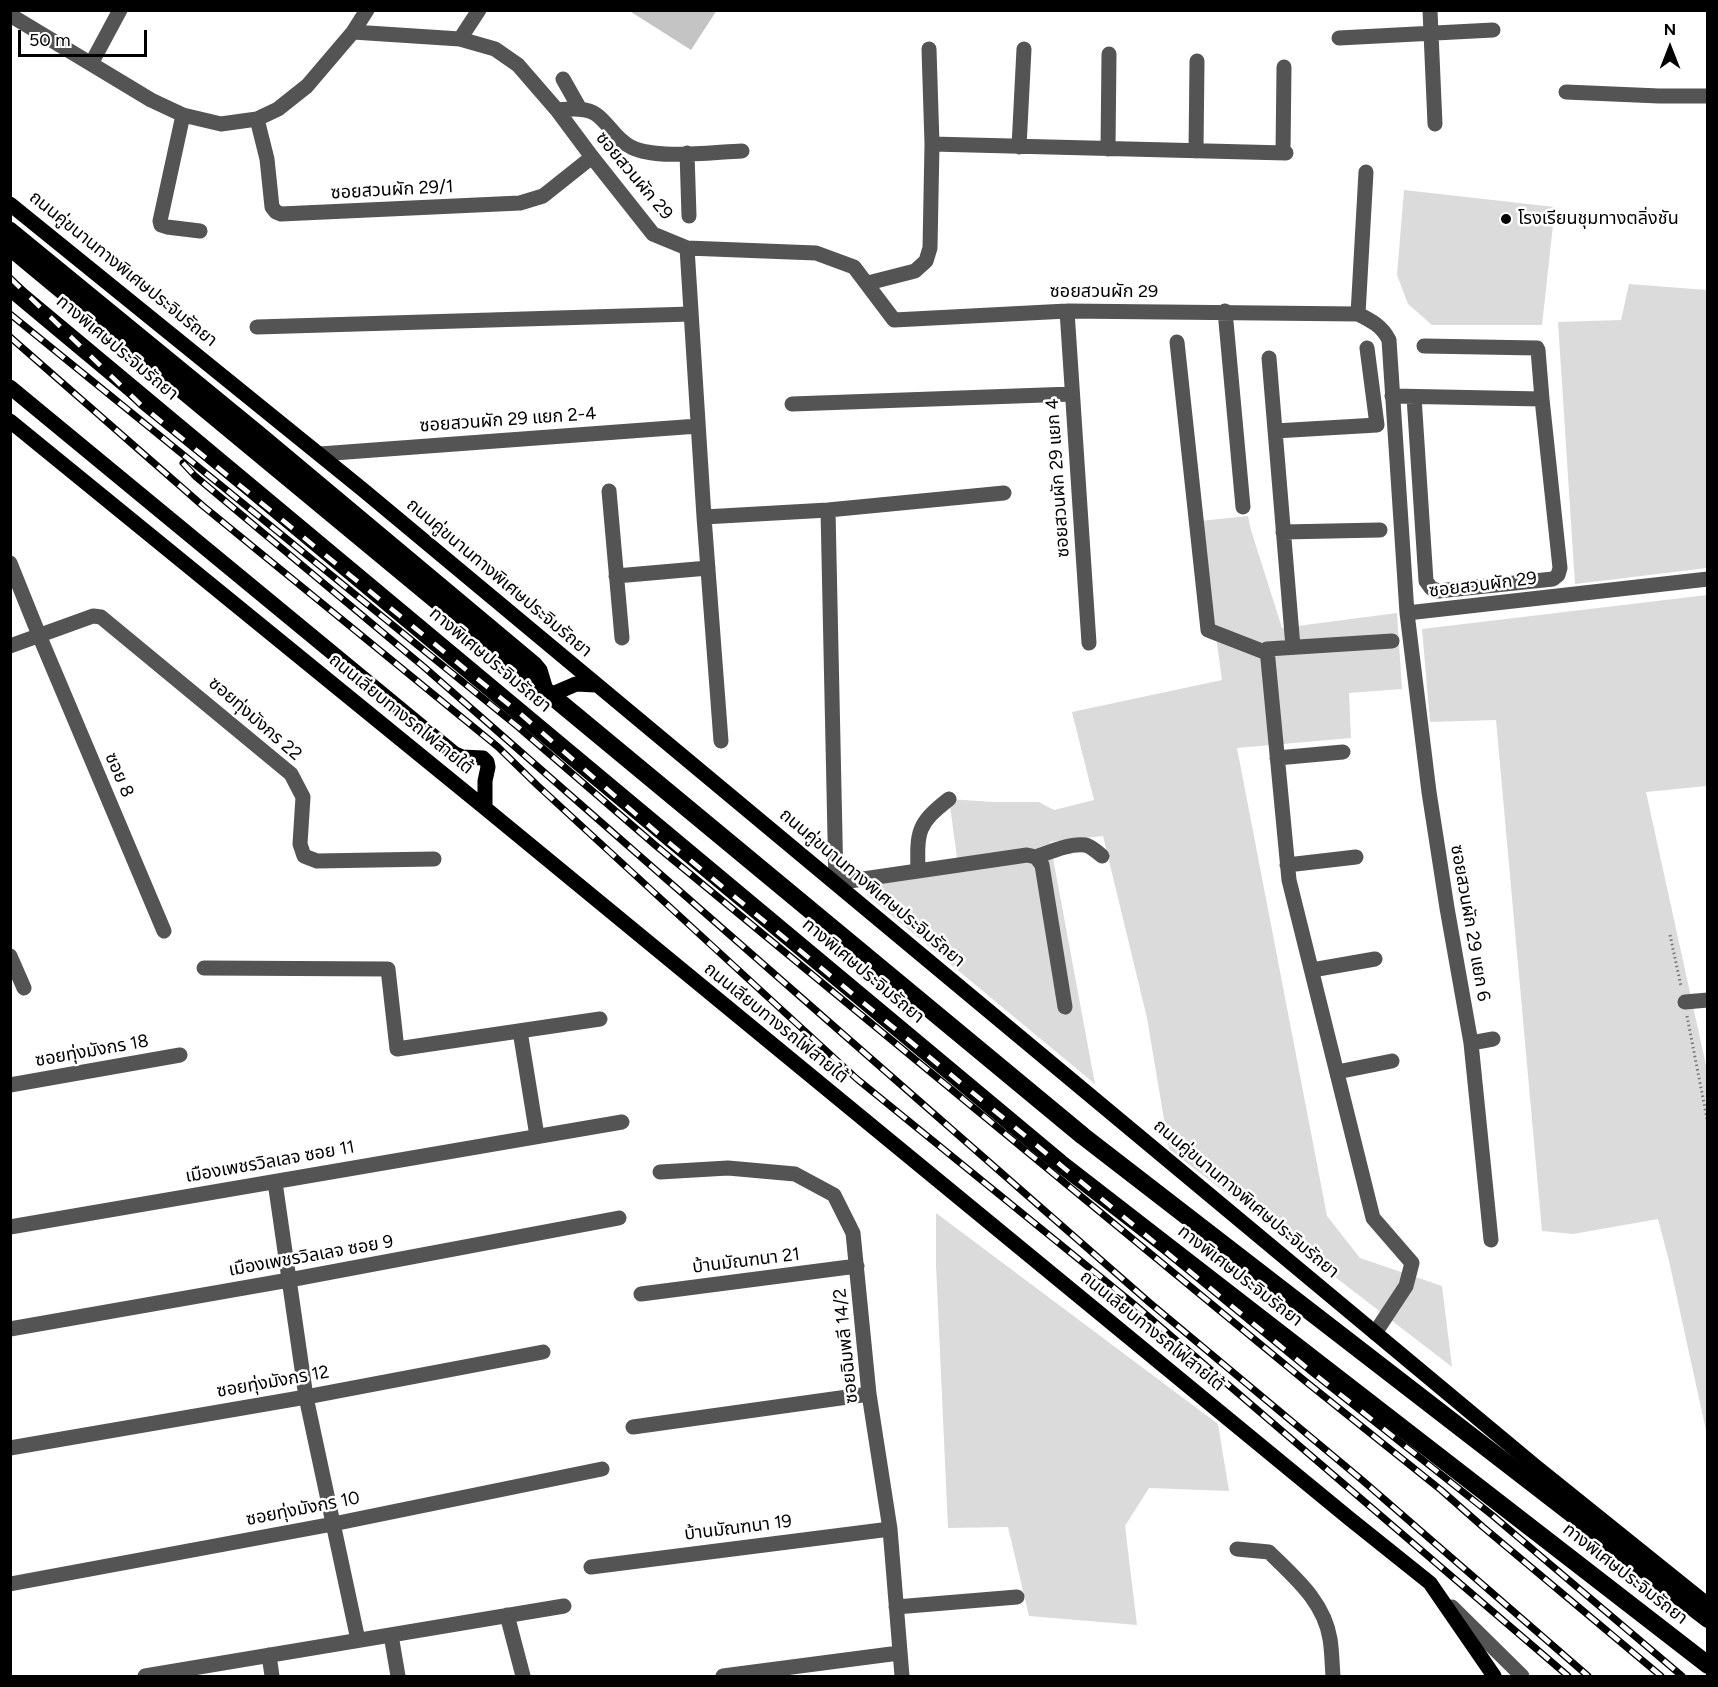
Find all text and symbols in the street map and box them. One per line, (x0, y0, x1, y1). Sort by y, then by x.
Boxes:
scale bar (21, 18, 150, 56)
north arrow (1640, 18, 1700, 78)
text: N (1664, 20, 1676, 39)
text: 50 m (29, 29, 71, 51)
street label: ซอยสวนผัก 29 (591, 128, 677, 224)
street label: ซอยสวนผัก 29/1 (330, 176, 454, 204)
street label: ถนนคู่ขนานทางพิเศษประจิมรัถยา (25, 186, 221, 352)
place label: โรงเรียนชุมทางตลิ่งชัน (1518, 208, 1679, 230)
marker: โรงเรียนชุมทางตลิ่งชัน (1499, 212, 1513, 226)
street label: ซอยสวนผัก 29 (1050, 281, 1158, 303)
street label: ทางพิเศษประจิมรัถยา (52, 291, 182, 405)
street label: ซอยสวนผัก 29 แยก 4 (1042, 398, 1074, 558)
street label: ซอยสวนผัก 29 แยก 2-4 (419, 403, 597, 437)
street label: ถนนคู่ขนานทางพิเศษประจิมรัถยา (402, 494, 596, 662)
street label: ซอยสวนผัก 29 (1428, 568, 1538, 602)
street label: ทางพิเศษประจิมรัถยา (425, 603, 555, 717)
street label: ถนนเลียบทางรถไฟสายใต้ (324, 649, 478, 779)
street label: ซอยทุ่งมังกร 22 (204, 673, 306, 765)
street label: ซอย 8 (100, 749, 138, 801)
street label: ถนนคู่ขนานทางพิเศษประจิมรัถยา (775, 804, 969, 972)
street label: ซอยสวนผัก 29 แยก 6 (1446, 843, 1494, 1003)
street label: ทางพิเศษประจิมรัถยา (798, 914, 928, 1028)
street label: ถนนเลียบทางรถไฟสายใต้ (699, 958, 853, 1088)
street label: ซอยทุ่งมังกร 18 (34, 1030, 150, 1072)
street label: ถนนคู่ขนานทางพิเศษประจิมรัถยา (1149, 1115, 1343, 1283)
street label: เมืองเพชรวิลเลจ ซอย 11 (184, 1136, 356, 1188)
street label: ทางพิเศษประจิมรัถยา (1173, 1221, 1307, 1331)
street label: เมืองเพชรวิลเลจ ซอย 9 (227, 1231, 395, 1281)
street label: บ้านมัณฑนา 21 (691, 1244, 801, 1278)
street label: ถนนเลียบทางรถไฟสายใต้ (1075, 1266, 1229, 1396)
street label: ซอยฉิมพลี 14/2 (829, 1287, 863, 1405)
street label: ซอยทุ่งมังกร 12 (215, 1361, 331, 1403)
street label: ซอยทุ่งมังกร 10 (244, 1487, 362, 1531)
street label: บ้านมัณฑนา 19 (683, 1511, 793, 1545)
street label: ทางพิเศษประจิมรัถยา (1558, 1519, 1692, 1629)

